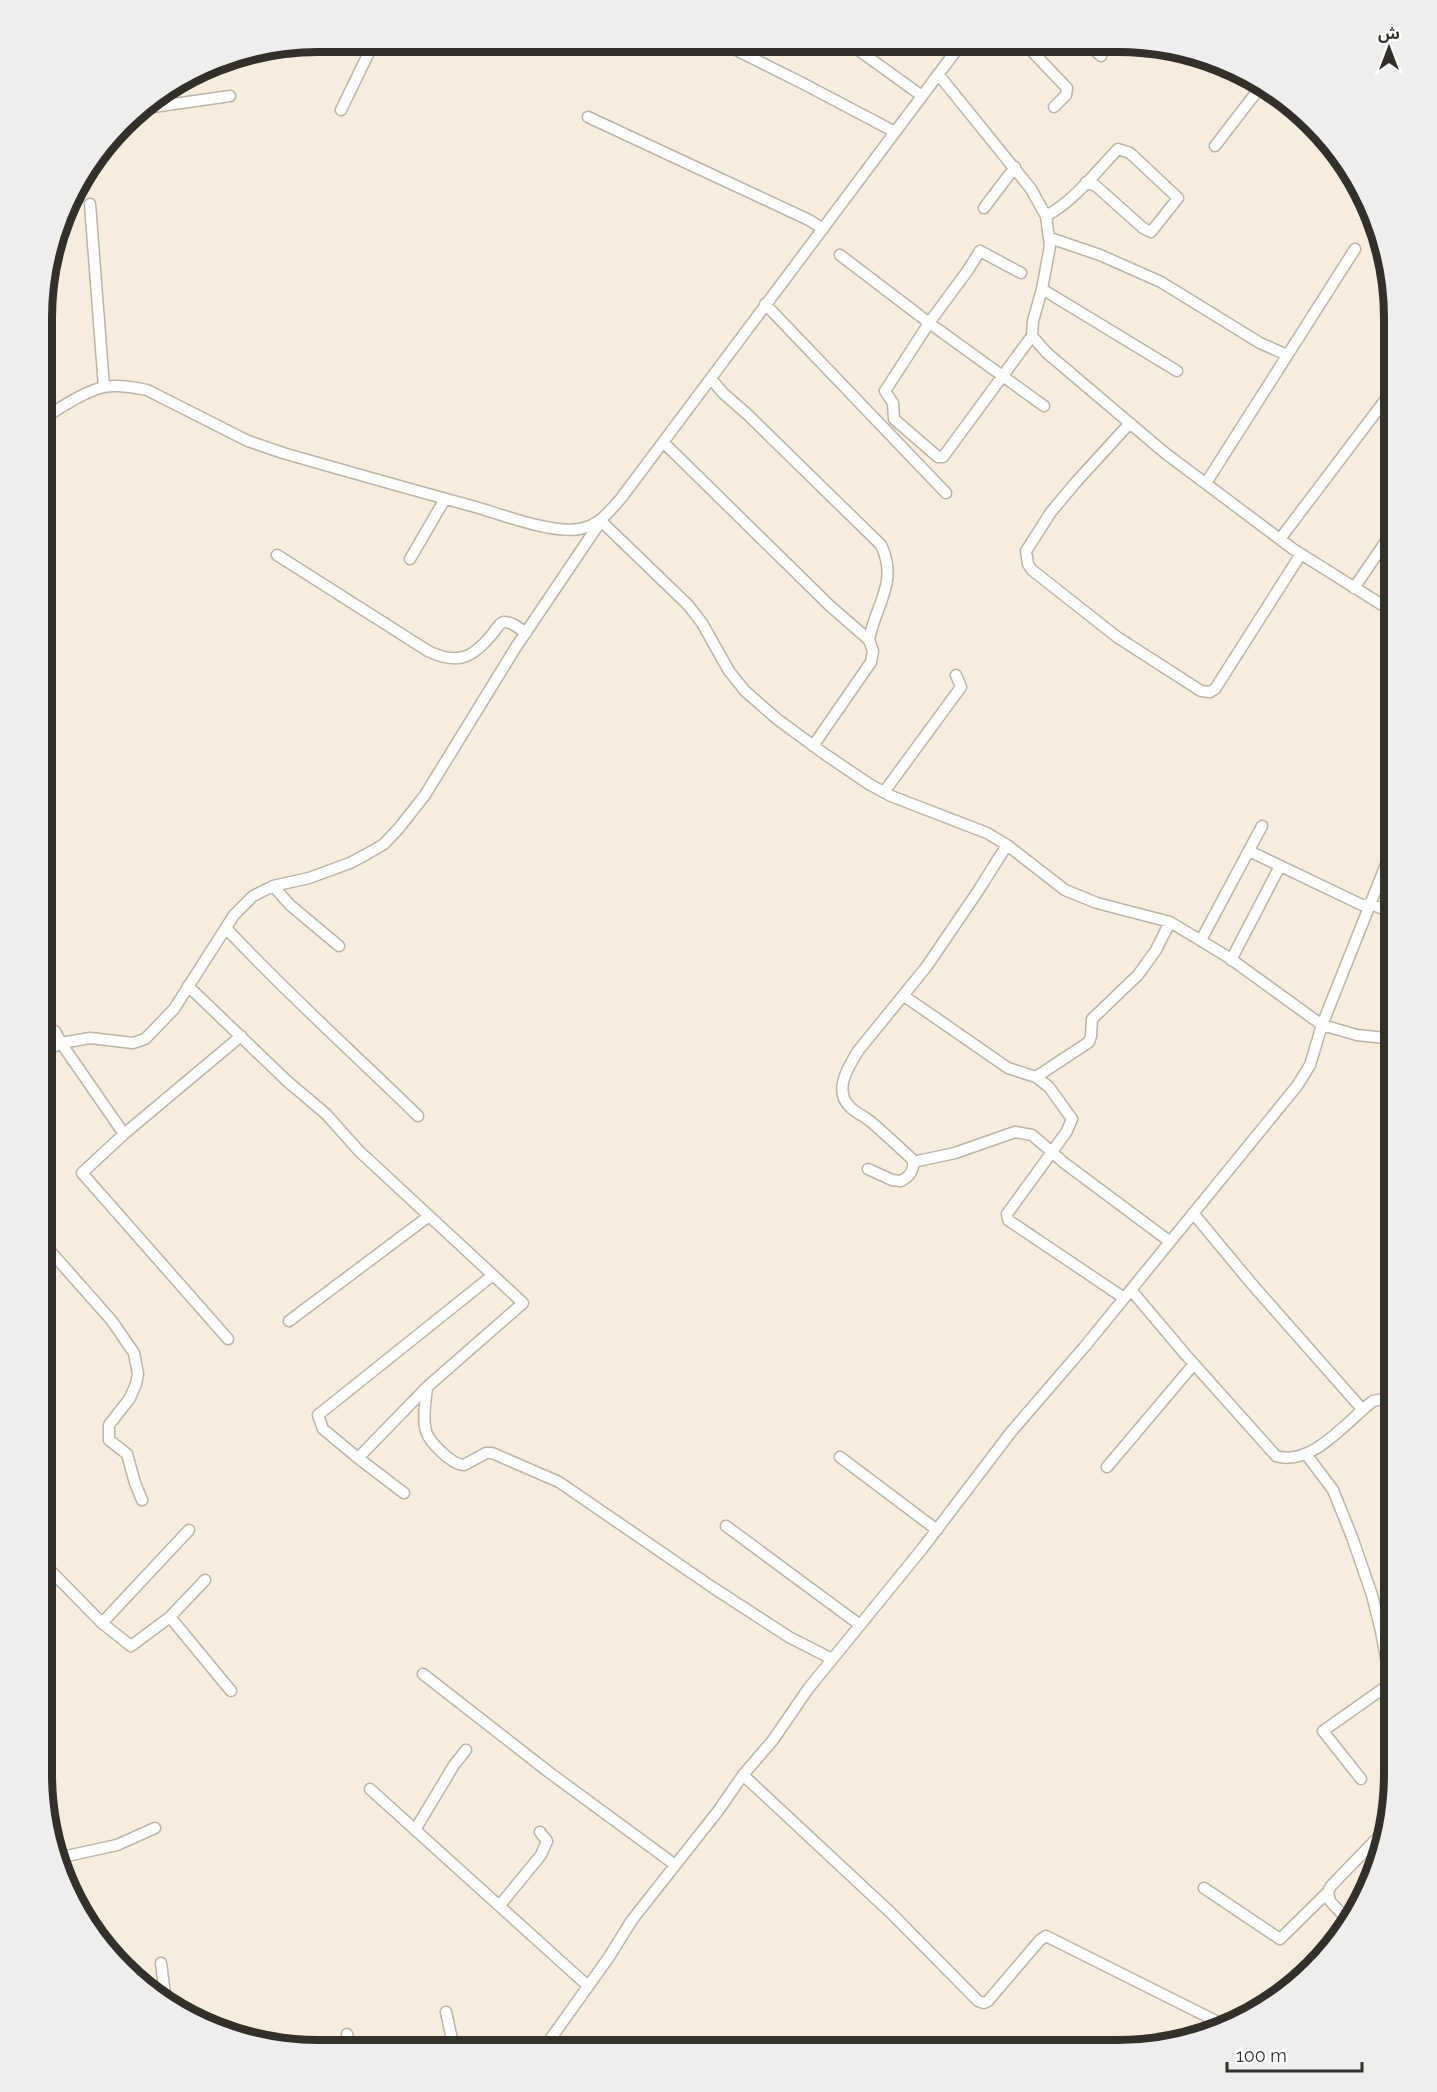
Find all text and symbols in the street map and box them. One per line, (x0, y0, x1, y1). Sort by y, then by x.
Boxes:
north arrow (1359, 18, 1419, 78)
text: ش (1378, 24, 1400, 43)
scale bar (1227, 2035, 1362, 2073)
text: 100 m (1236, 2045, 1287, 2066)

